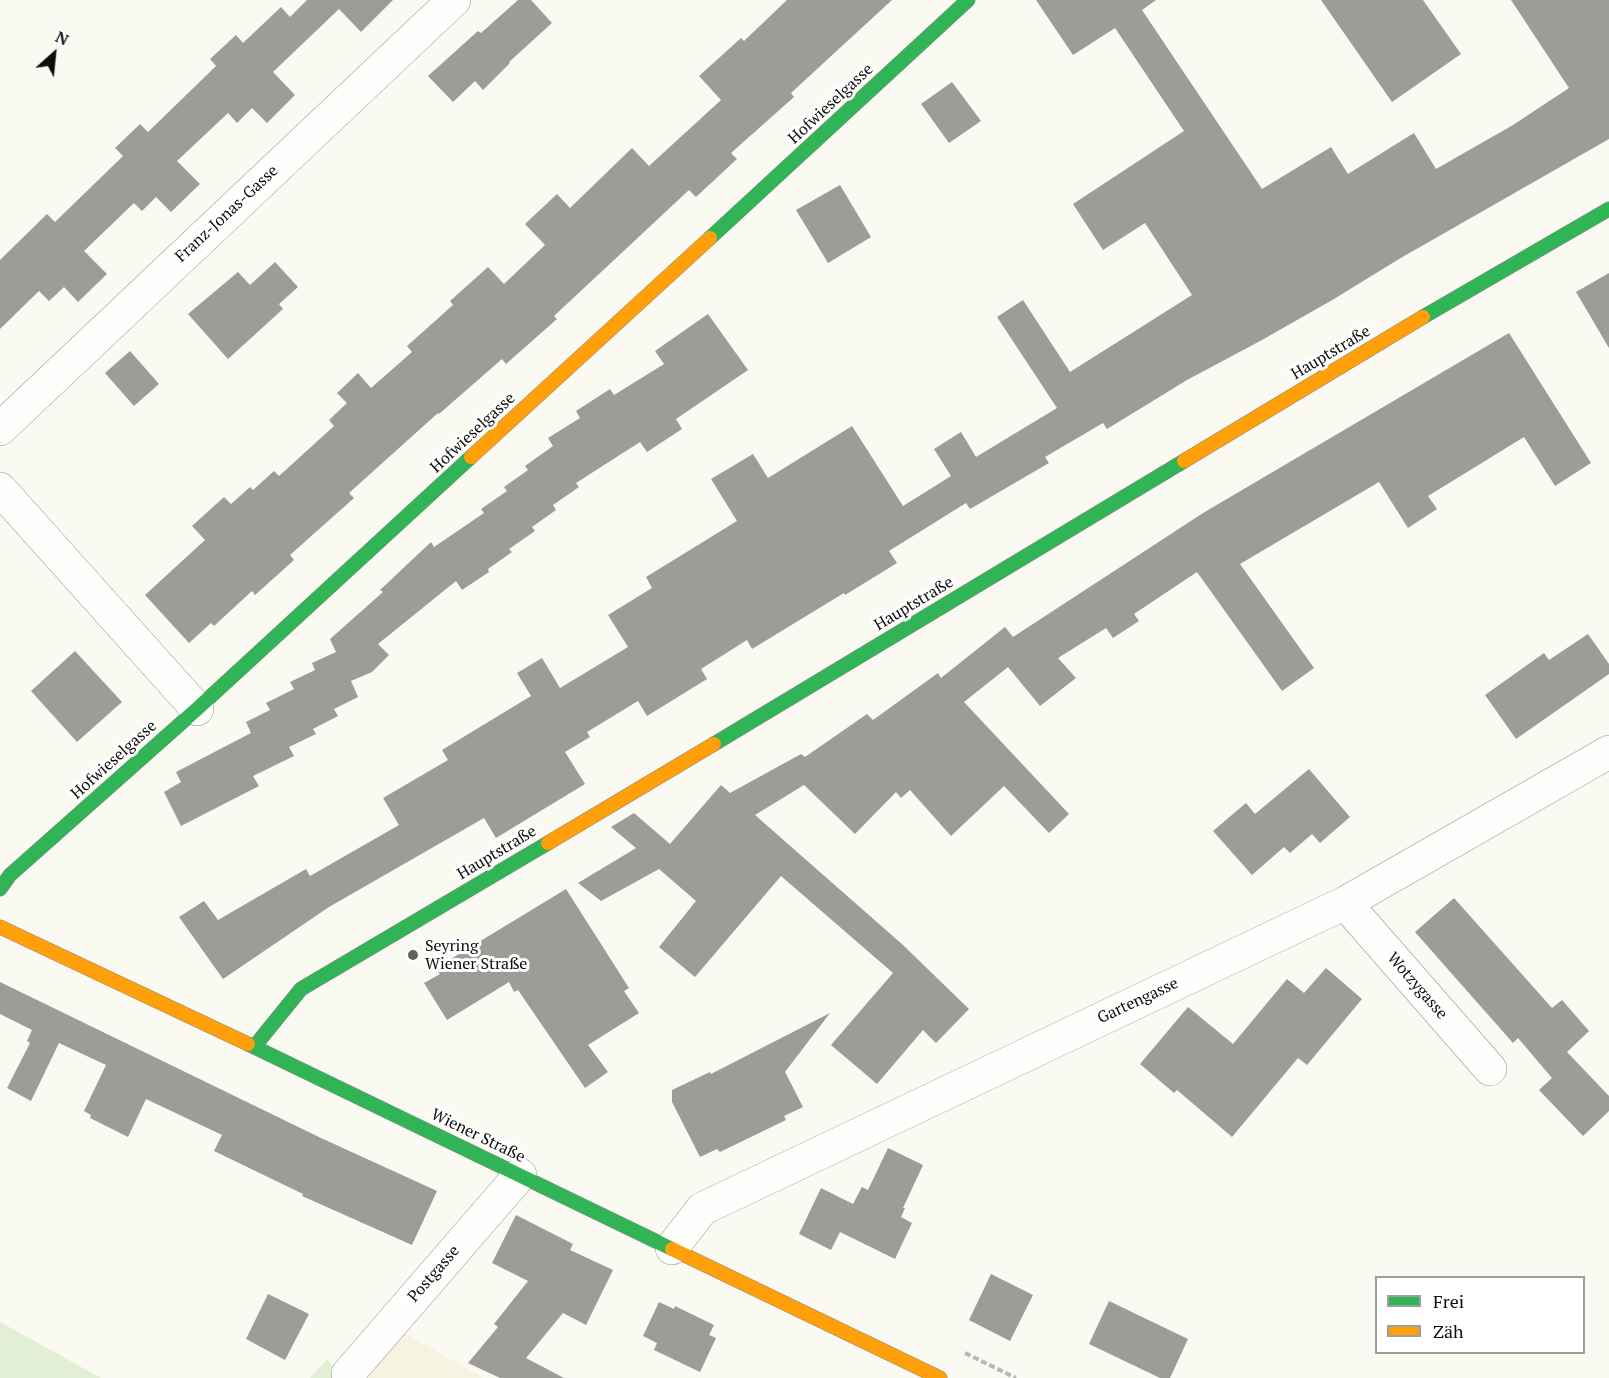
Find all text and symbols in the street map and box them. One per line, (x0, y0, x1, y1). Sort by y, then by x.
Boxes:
north arrow (24, 24, 84, 84)
text: N (52, 25, 73, 51)
street label: Hofwieselgasse (785, 60, 877, 148)
street label: Franz-Jonas-Gasse (172, 161, 282, 267)
street label: Hauptstraße (1288, 322, 1374, 384)
street label: Hofwieselgasse (427, 389, 519, 477)
street label: Hauptstraße (871, 573, 957, 635)
street label: Hofwieselgasse (67, 717, 161, 803)
street label: Hauptstraße (454, 822, 540, 884)
place label: Seyring Wiener Straße (425, 936, 527, 974)
marker: Seyring Wiener Straße (406, 948, 420, 962)
street label: Wotzygasse (1383, 949, 1451, 1023)
street label: Gartengasse (1094, 974, 1182, 1028)
street label: Wiener Straße (428, 1105, 528, 1167)
street label: Postgasse (404, 1242, 464, 1306)
legend (1375, 1276, 1585, 1354)
text: Frei (1433, 1289, 1464, 1313)
text: Zäh (1433, 1319, 1464, 1343)

